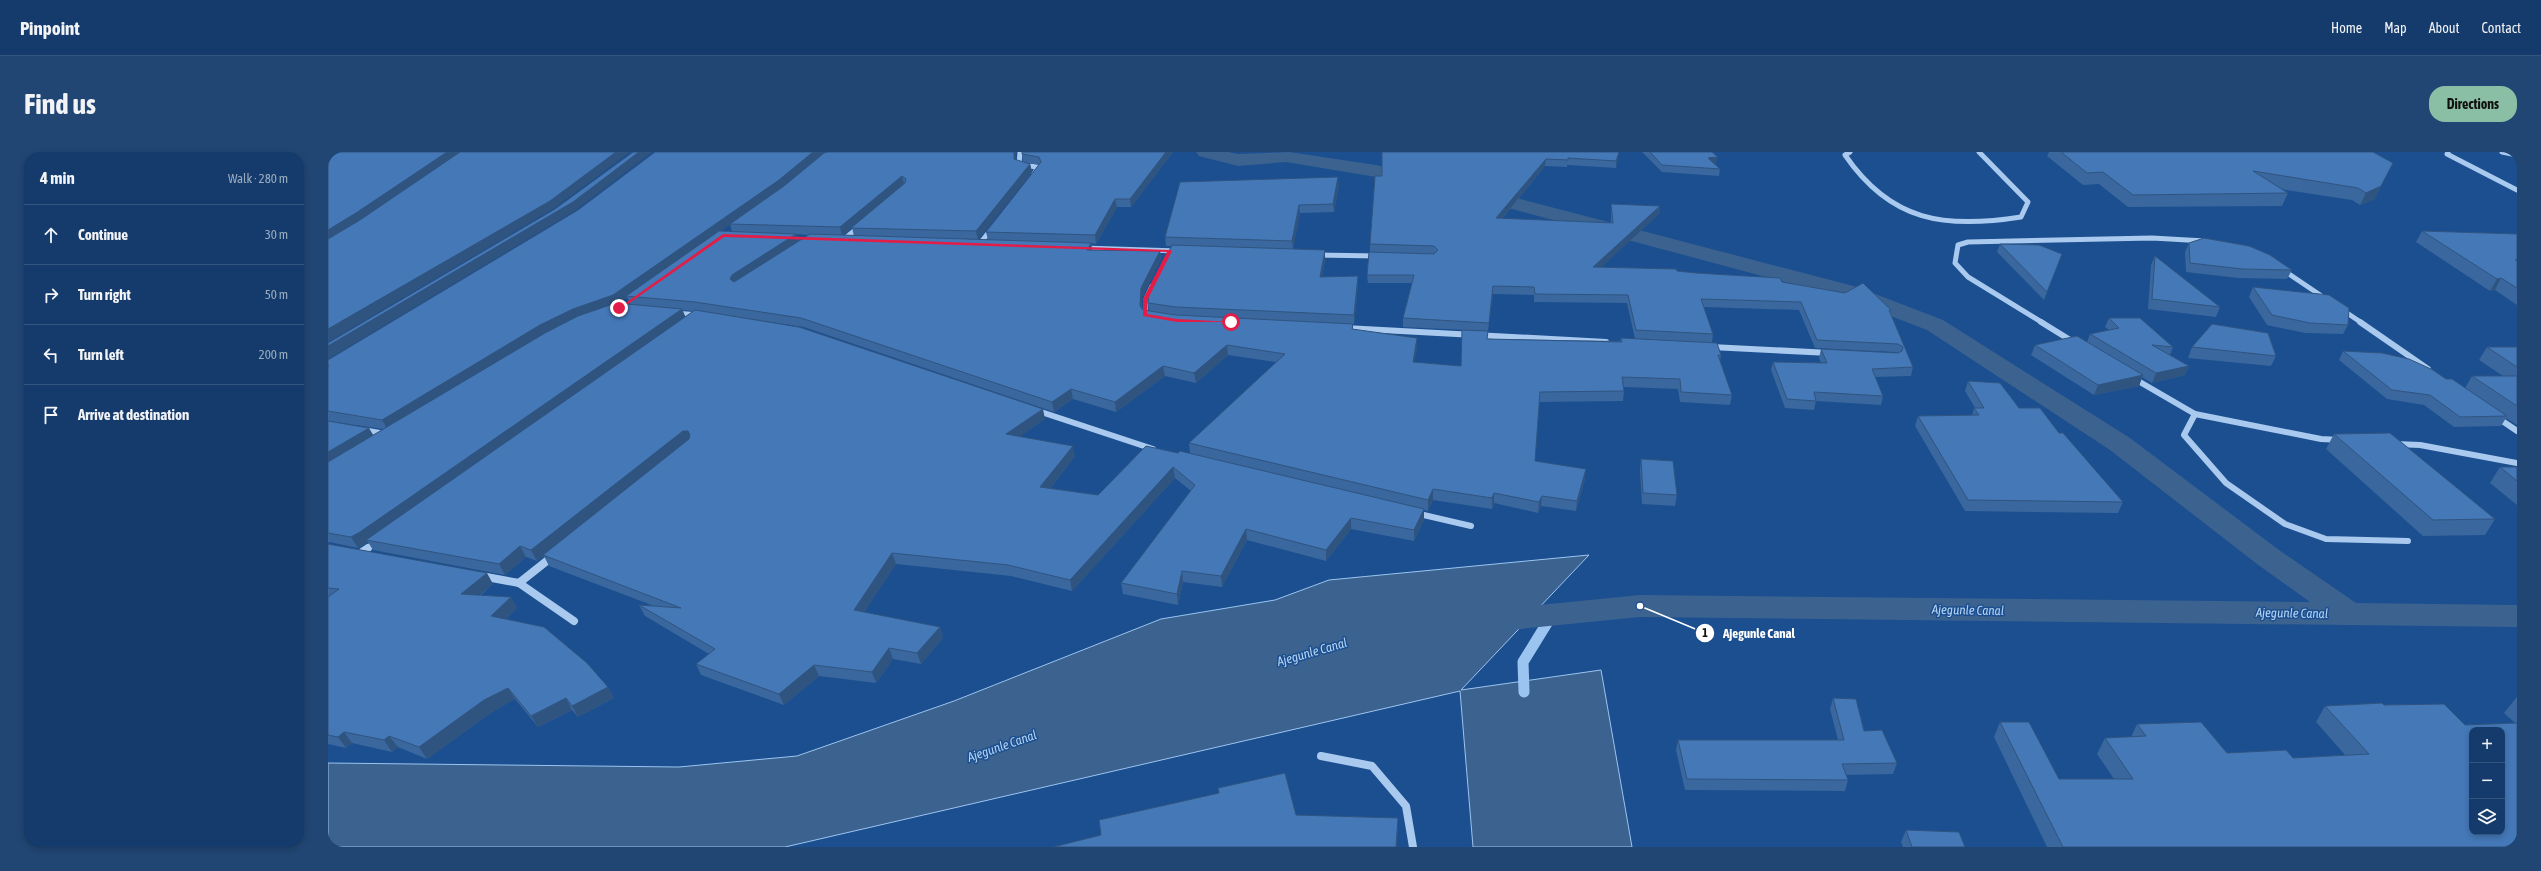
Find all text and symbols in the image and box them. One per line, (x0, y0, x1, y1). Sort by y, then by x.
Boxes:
text: Pinpoint (20, 17, 80, 39)
text: Home (2331, 20, 2362, 36)
text: Map (2384, 20, 2407, 36)
text: About (2429, 20, 2460, 36)
text: Contact (2482, 20, 2521, 36)
button: Directions (2429, 86, 2517, 122)
text: Find us (24, 88, 96, 120)
text: 4 min (40, 168, 75, 188)
text: Walk · 280 m (228, 171, 288, 186)
icon: ahead (40, 224, 62, 246)
text: Continue (78, 226, 128, 243)
text: 30 m (265, 227, 288, 242)
icon: right (40, 284, 62, 306)
text: Turn right (78, 286, 131, 303)
text: 50 m (265, 287, 288, 302)
route end (610, 299, 628, 317)
route start (1222, 313, 1240, 331)
icon: left (40, 344, 62, 366)
text: Turn left (78, 346, 124, 363)
text: 200 m (259, 347, 288, 362)
icon: arrive (40, 404, 62, 426)
text: Arrive at destination (78, 406, 189, 423)
water label: Ajegunle Canal (1931, 602, 2004, 618)
water label: Ajegunle Canal (2255, 605, 2328, 621)
callout: Ajegunle Canal (1695, 620, 1803, 645)
text: 1 (1702, 626, 1708, 640)
text: Ajegunle Canal (1722, 626, 1796, 641)
water label: Ajegunle Canal (1274, 635, 1349, 669)
water label: Ajegunle Canal (964, 727, 1039, 765)
map controls (2469, 727, 2505, 835)
button: + (2469, 727, 2505, 763)
button: − (2469, 763, 2505, 799)
button: layers (2469, 799, 2505, 835)

